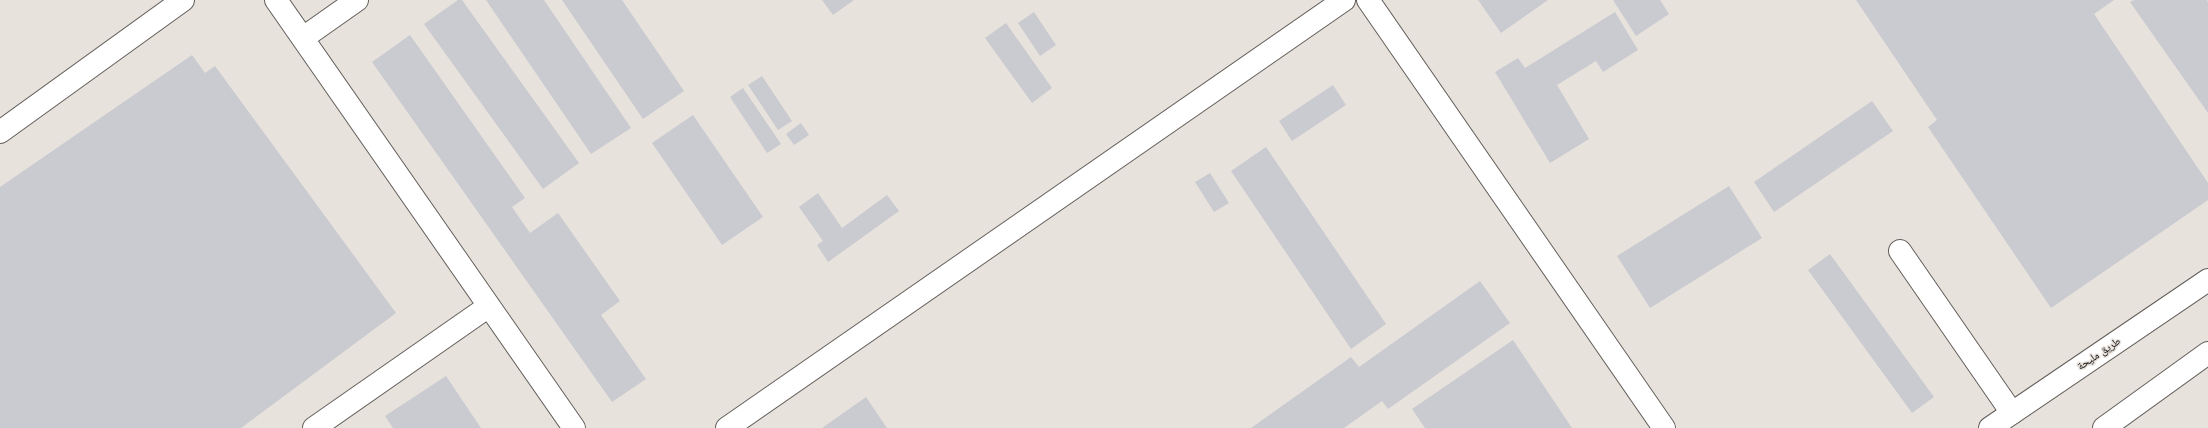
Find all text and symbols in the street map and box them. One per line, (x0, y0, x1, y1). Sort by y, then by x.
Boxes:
street label: طريق مليحة (2075, 335, 2123, 373)

